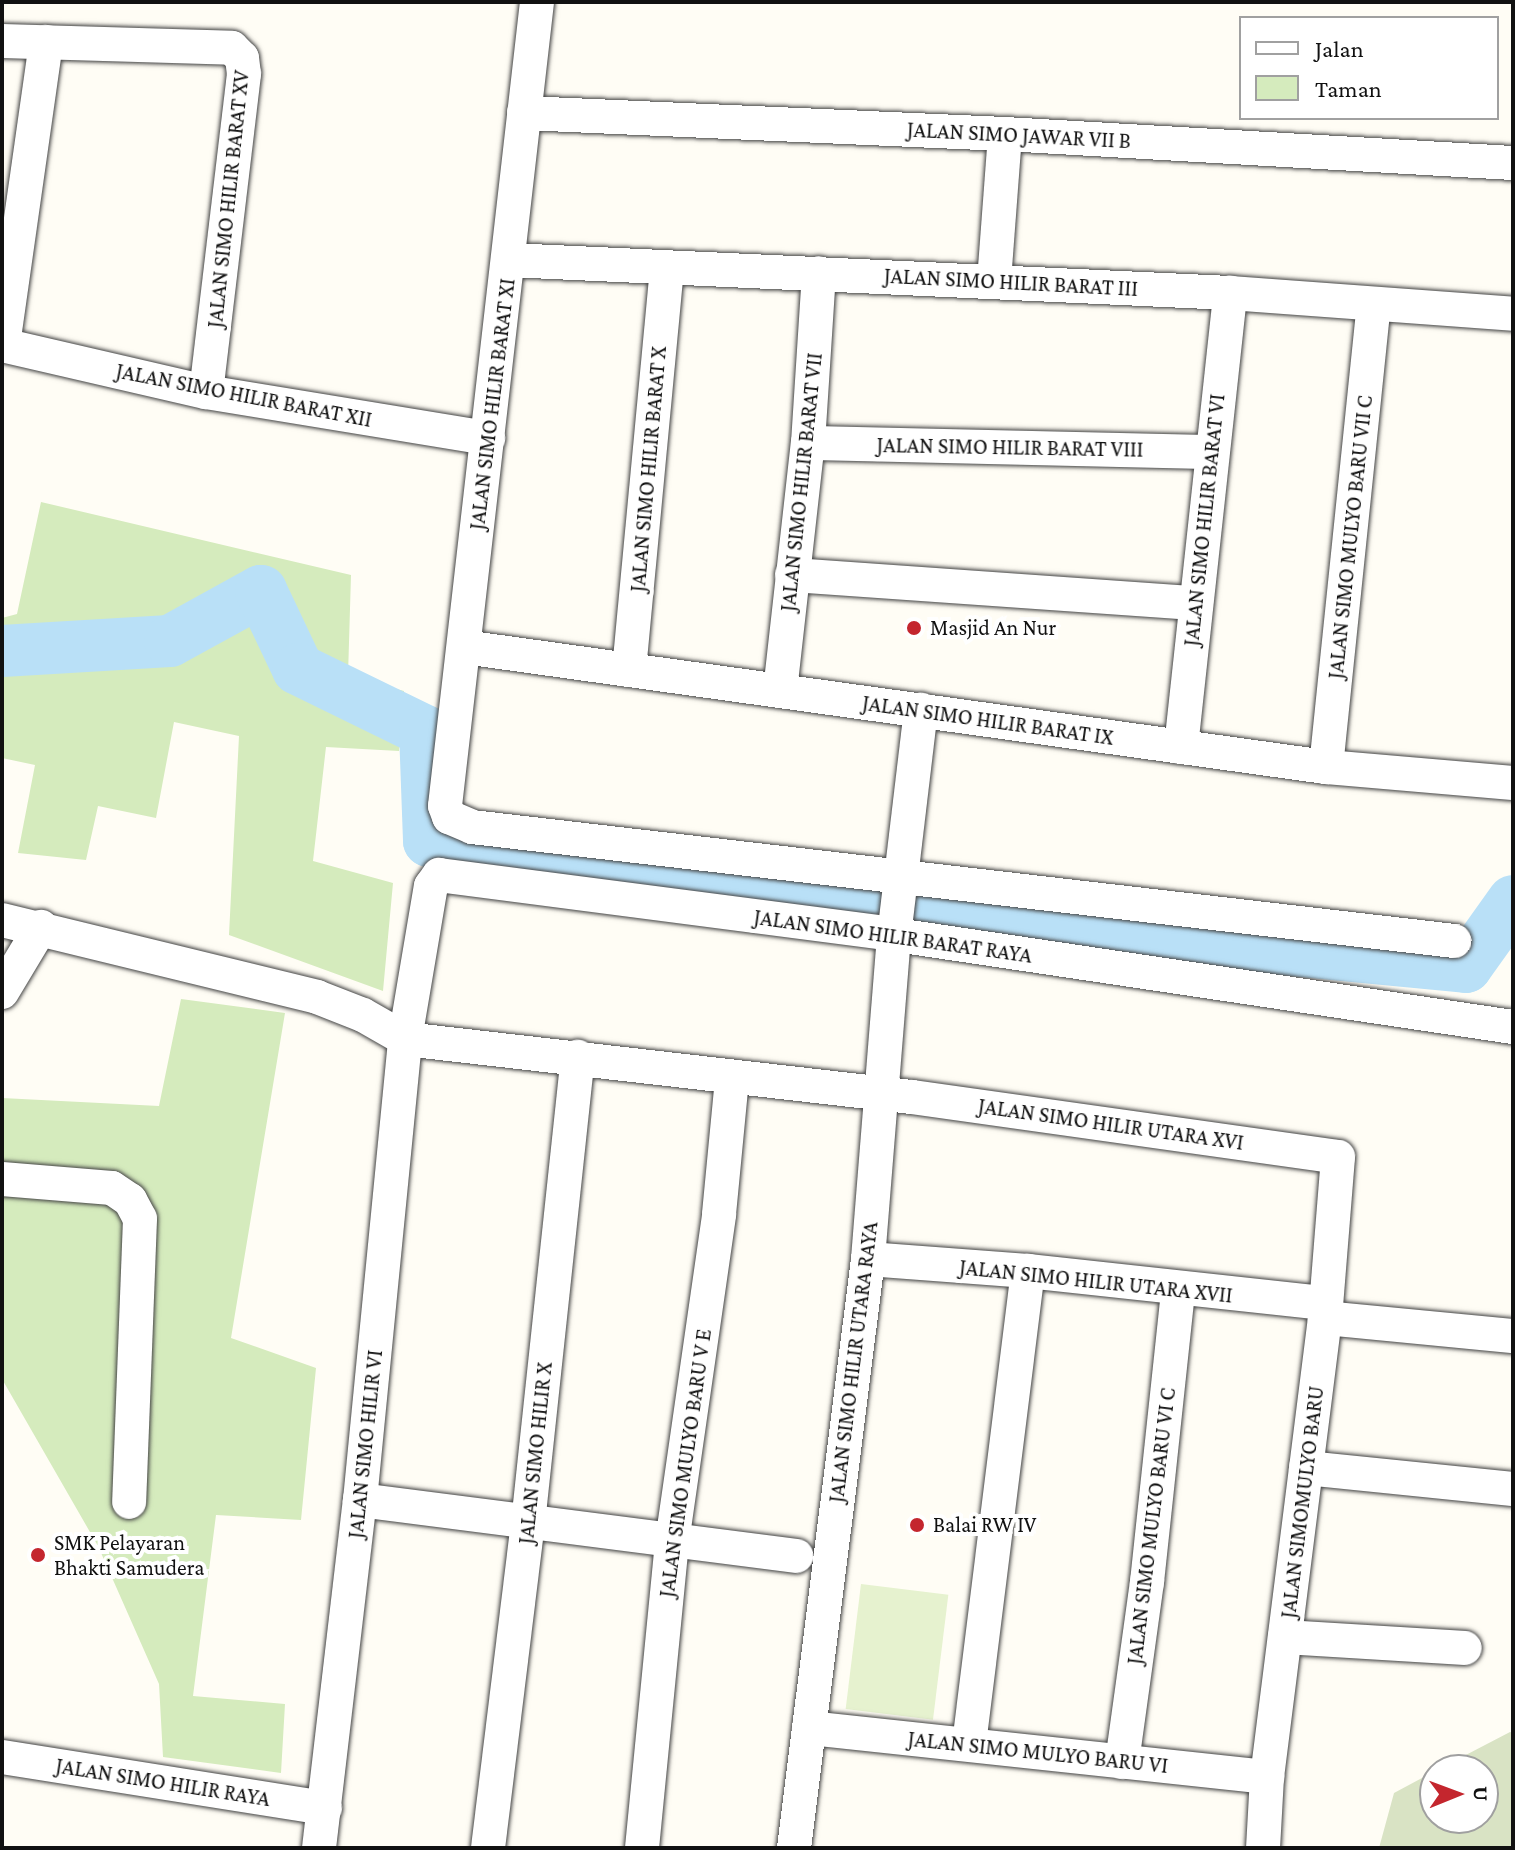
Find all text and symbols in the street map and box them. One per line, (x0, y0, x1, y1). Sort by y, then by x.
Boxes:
legend (1239, 16, 1499, 120)
text: Jalan (1315, 35, 1364, 62)
street label: JALAN SIMO HILIR BARAT XV (201, 69, 255, 329)
text: Taman (1315, 75, 1382, 102)
street label: JALAN SIMO JAWAR VII B (906, 116, 1132, 154)
street label: JALAN SIMO HILIR BARAT III (883, 262, 1139, 302)
street label: JALAN SIMO HILIR BARAT XI (463, 277, 521, 531)
street label: JALAN SIMO HILIR BARAT X (624, 345, 672, 593)
street label: JALAN SIMO HILIR BARAT VII (774, 351, 828, 613)
street label: JALAN SIMO HILIR BARAT XII (114, 357, 374, 433)
street label: JALAN SIMO HILIR BARAT VI (1178, 393, 1230, 647)
street label: JALAN SIMO MULYO BARU VII C (1322, 394, 1378, 680)
street label: JALAN SIMO HILIR BARAT VIII (876, 431, 1144, 463)
place label: Masjid An Nur (930, 615, 1056, 641)
marker: Masjid An Nur (905, 619, 923, 637)
street label: JALAN SIMO HILIR BARAT IX (861, 689, 1115, 751)
street label: JALAN SIMO HILIR BARAT RAYA (752, 903, 1034, 969)
street label: JALAN SIMO HILIR UTARA XVI (977, 1092, 1245, 1156)
street label: JALAN SIMO HILIR UTARA RAYA (823, 1220, 883, 1504)
street label: JALAN SIMO HILIR UTARA XVII (958, 1254, 1234, 1308)
street label: JALAN SIMO MULYO BARU V E (653, 1327, 717, 1599)
street label: JALAN SIMO HILIR VI (342, 1348, 388, 1540)
street label: JALAN SIMO HILIR X (512, 1361, 558, 1545)
street label: JALAN SIMOMULYO BARU (1275, 1384, 1329, 1620)
street label: JALAN SIMO MULYO BARU VI C (1121, 1386, 1181, 1666)
place label: Balai RW IV (933, 1512, 1036, 1538)
marker: Balai RW IV (908, 1516, 926, 1534)
place label: SMK Pelayaran Bhakti Samudera (54, 1529, 204, 1580)
marker: SMK Pelayaran Bhakti Samudera (29, 1546, 47, 1564)
street label: JALAN SIMO MULYO BARU VI (907, 1725, 1169, 1779)
street label: JALAN SIMO HILIR RAYA (54, 1752, 272, 1812)
north arrow (1419, 1754, 1499, 1834)
text: U (1469, 1786, 1494, 1801)

